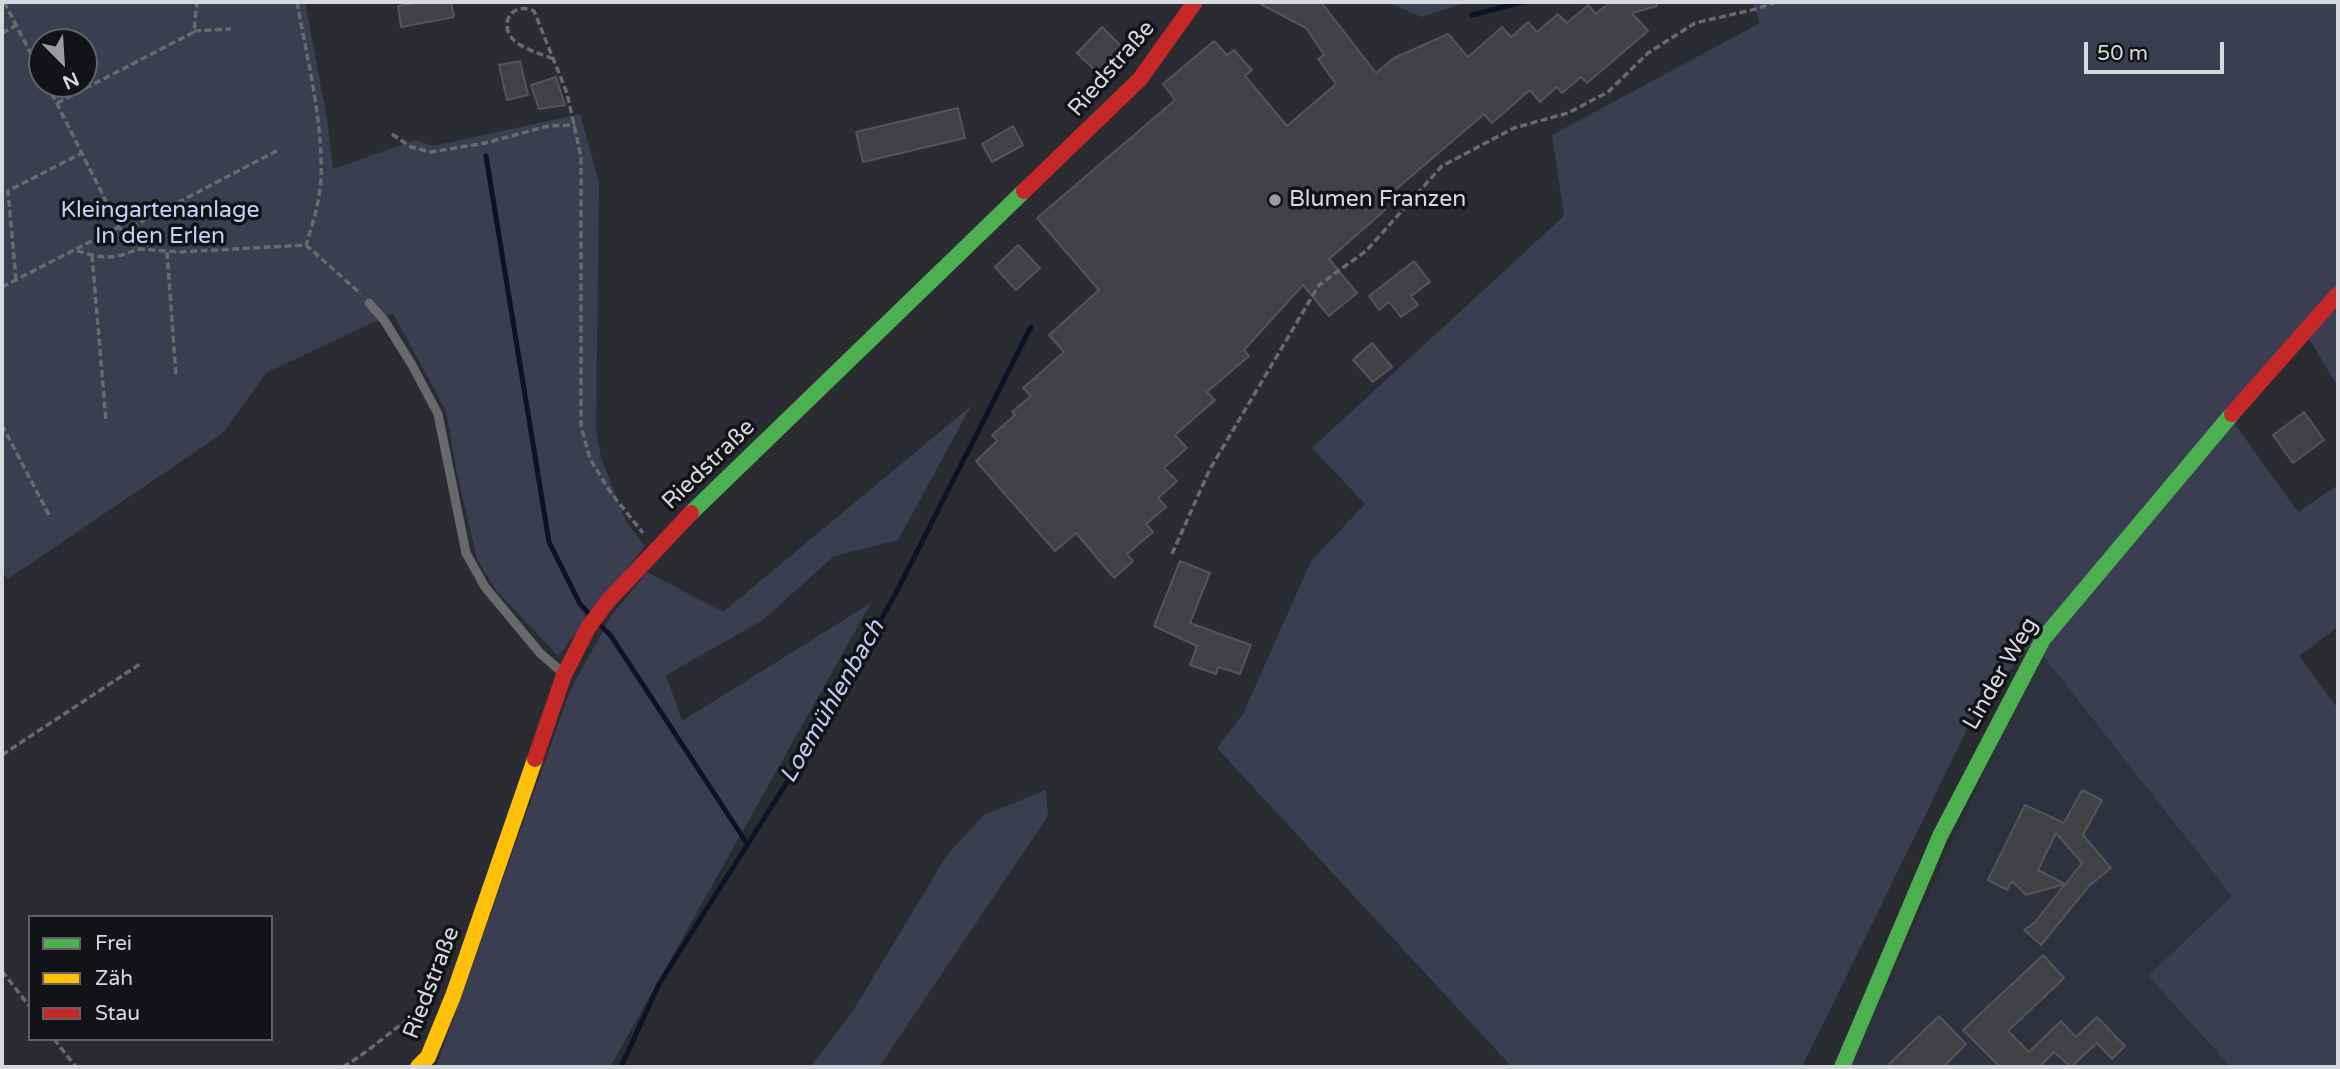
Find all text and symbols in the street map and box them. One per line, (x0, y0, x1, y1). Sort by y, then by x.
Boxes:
street label: Riedstraße (1063, 15, 1161, 123)
north arrow (28, 28, 98, 98)
scale bar (2088, 28, 2228, 72)
text: 50 m (2097, 41, 2148, 66)
text: N (59, 67, 82, 94)
place label: Blumen Franzen (1289, 186, 1466, 214)
marker: Blumen Franzen (1267, 192, 1283, 208)
park label: Kleingartenanlage In den Erlen (61, 197, 259, 251)
street label: Riedstraße (657, 414, 761, 516)
street label: Linder Weg (1958, 613, 2044, 735)
water label: Loemühlenbach (775, 615, 891, 789)
legend (28, 915, 273, 1041)
street label: Riedstraße (398, 923, 466, 1043)
text: Frei (95, 931, 132, 956)
text: Zäh (95, 966, 133, 991)
text: Stau (95, 1001, 140, 1026)

